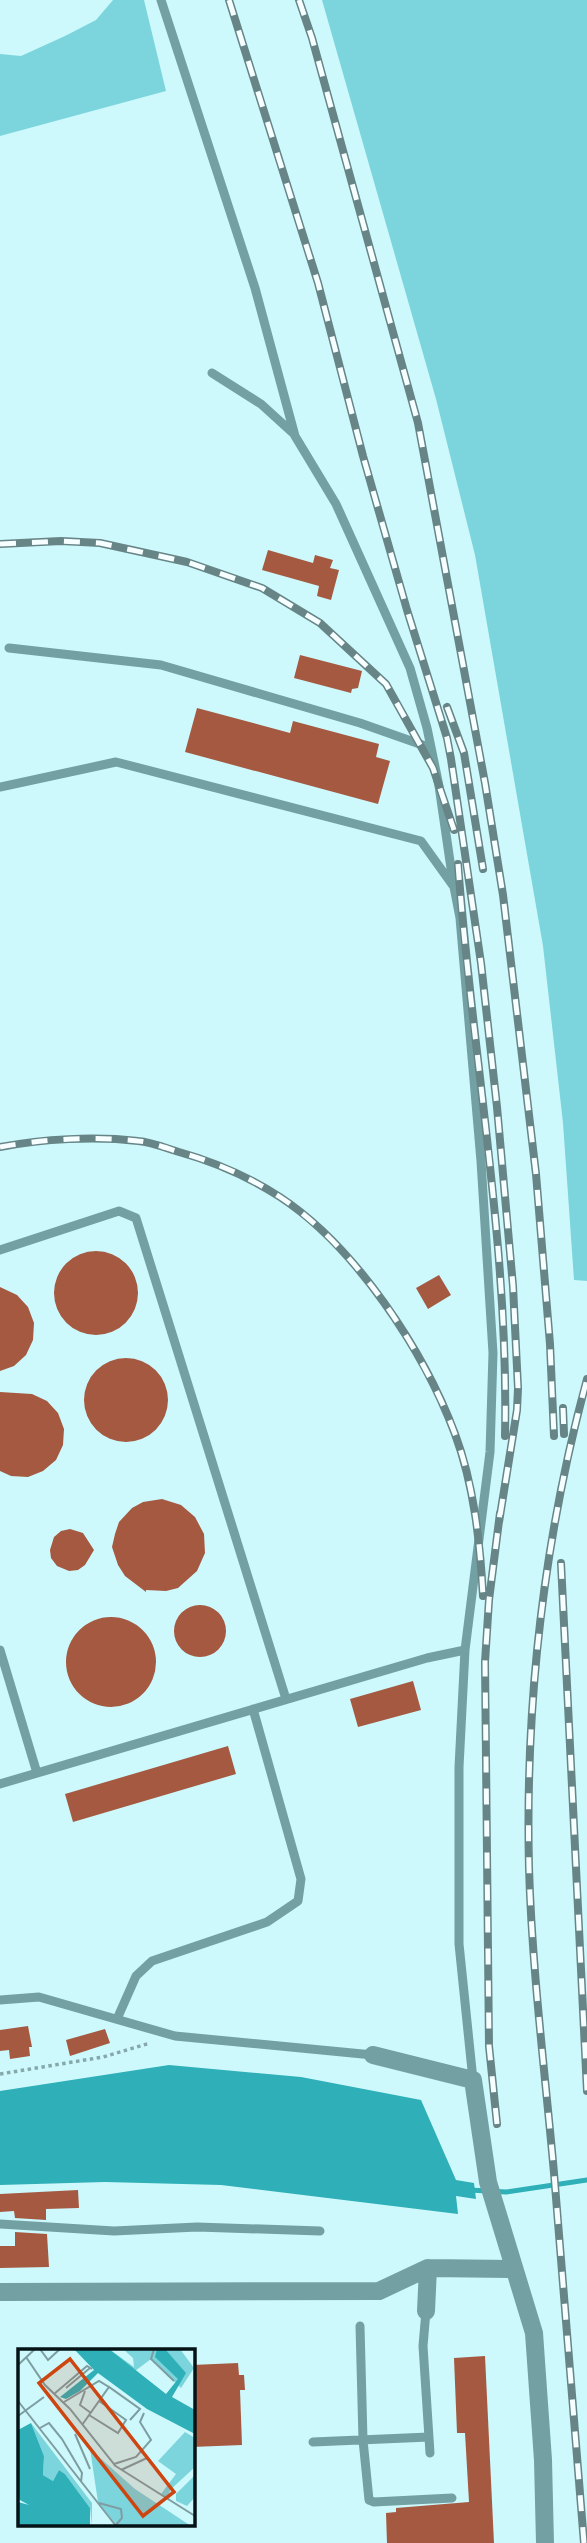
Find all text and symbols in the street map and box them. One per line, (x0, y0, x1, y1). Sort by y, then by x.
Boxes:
inset map (18, 2349, 194, 2526)

